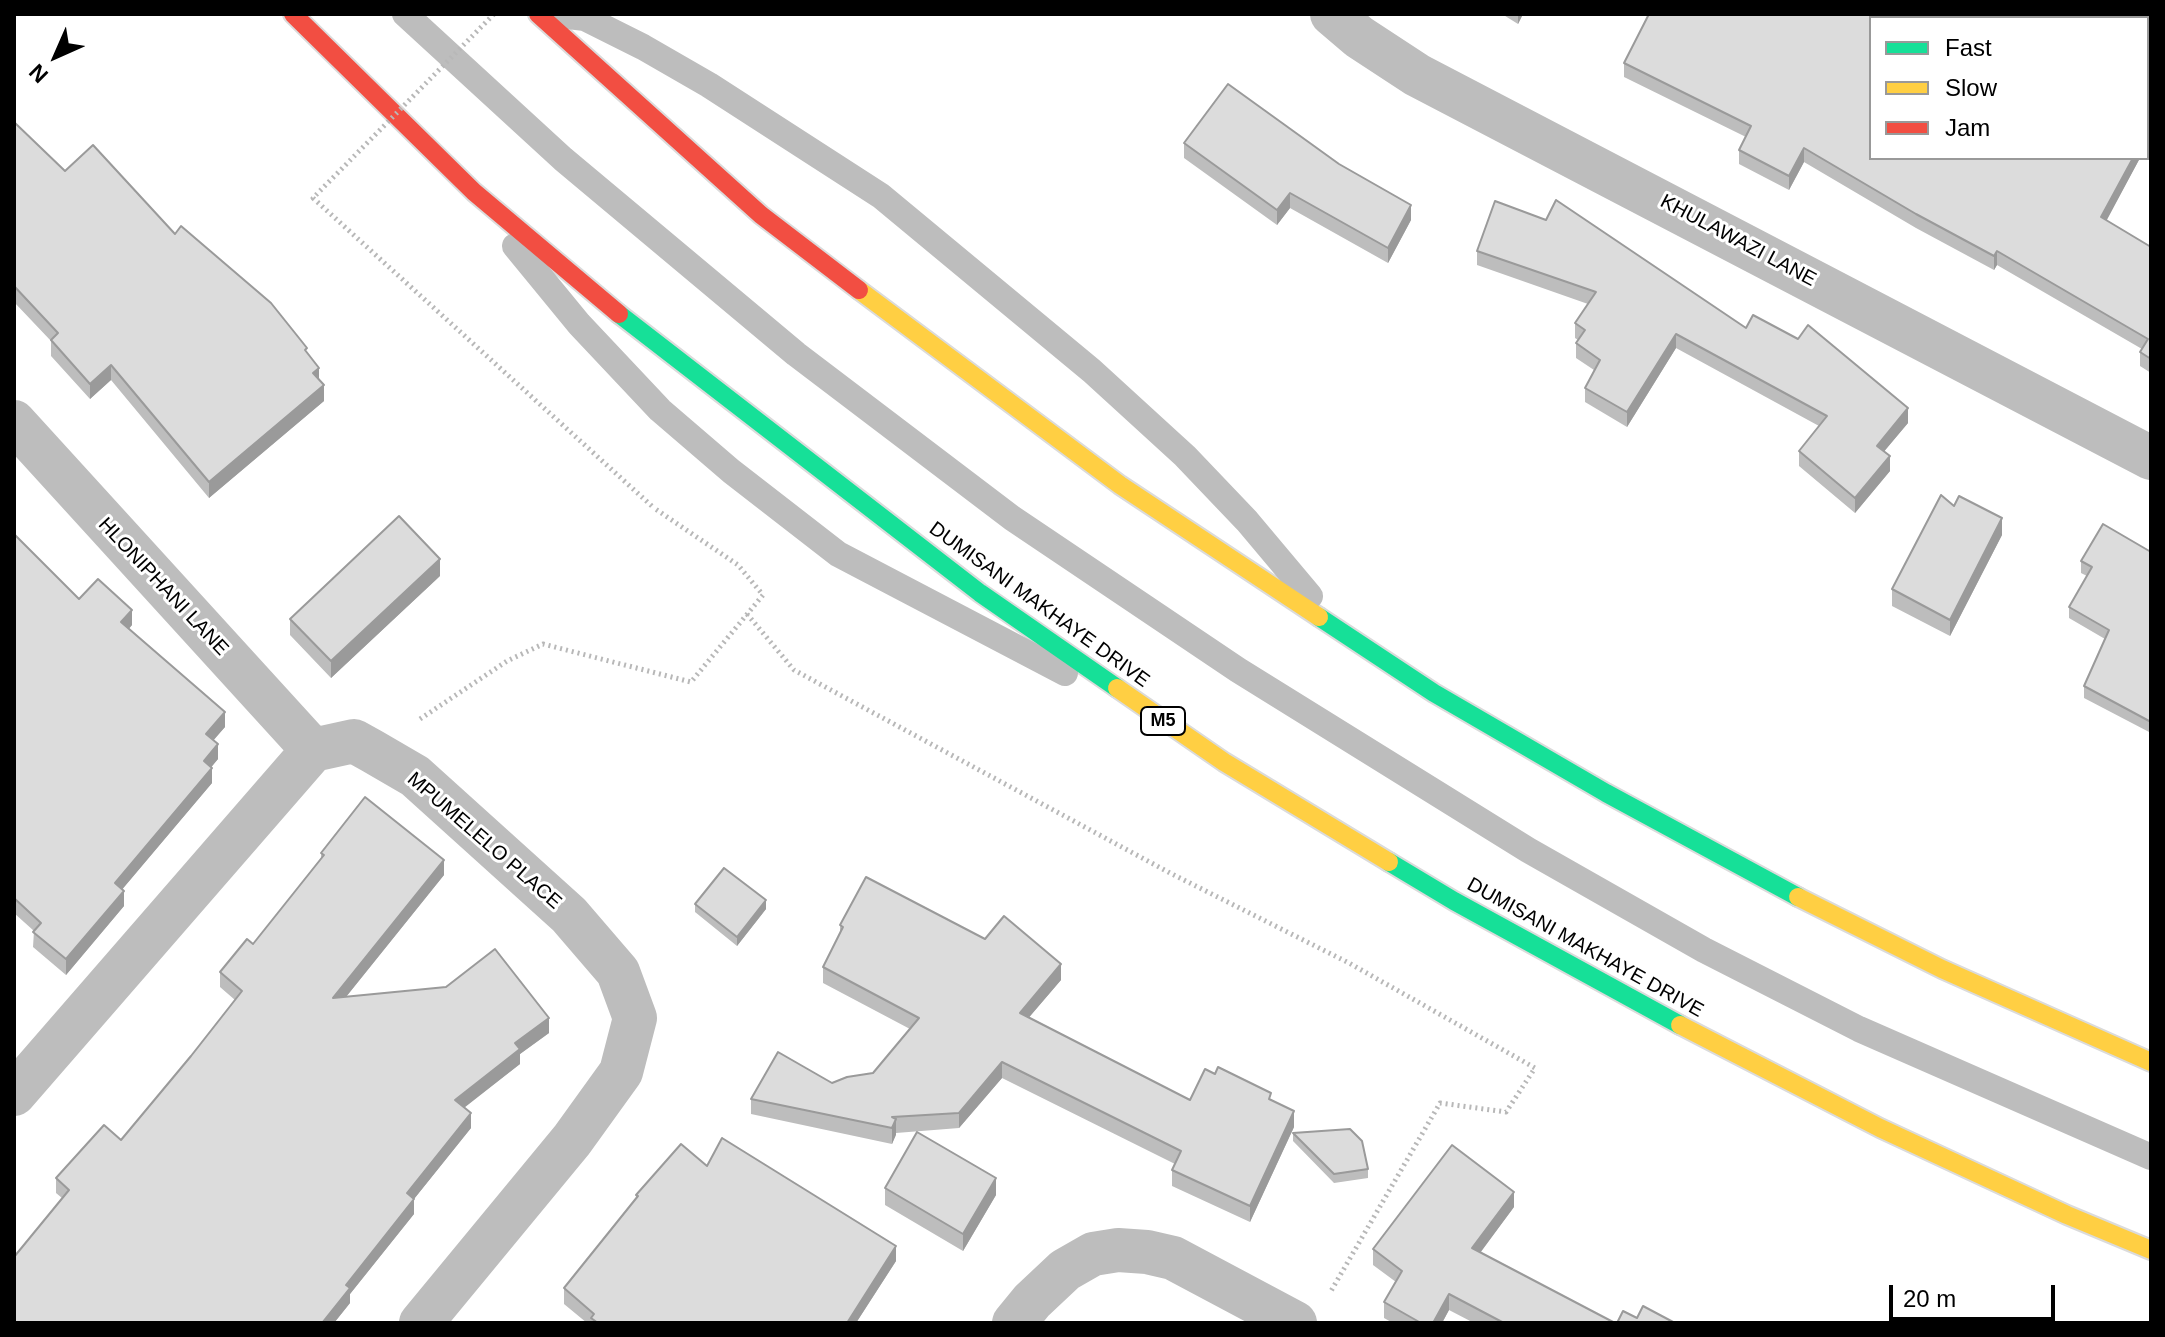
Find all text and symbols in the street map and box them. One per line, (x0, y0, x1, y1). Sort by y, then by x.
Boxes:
north arrow (16, 16, 96, 96)
legend (1869, 16, 2149, 160)
text: Fast (1945, 34, 1992, 61)
text: N (24, 59, 53, 88)
text: Slow (1945, 74, 1997, 101)
text: Jam (1945, 114, 1990, 141)
street label: KHULAWAZI LANE (1656, 190, 1820, 292)
street label: HLONIPHANI LANE (93, 513, 233, 661)
street label: DUMISANI MAKHAYE DRIVE (924, 517, 1154, 693)
road number: M5 (1141, 707, 1185, 735)
street label: MPUMELELO PLACE (402, 767, 566, 915)
street label: DUMISANI MAKHAYE DRIVE (1463, 873, 1707, 1023)
scale bar (1893, 1269, 2059, 1319)
text: 20 m (1903, 1285, 1956, 1312)

